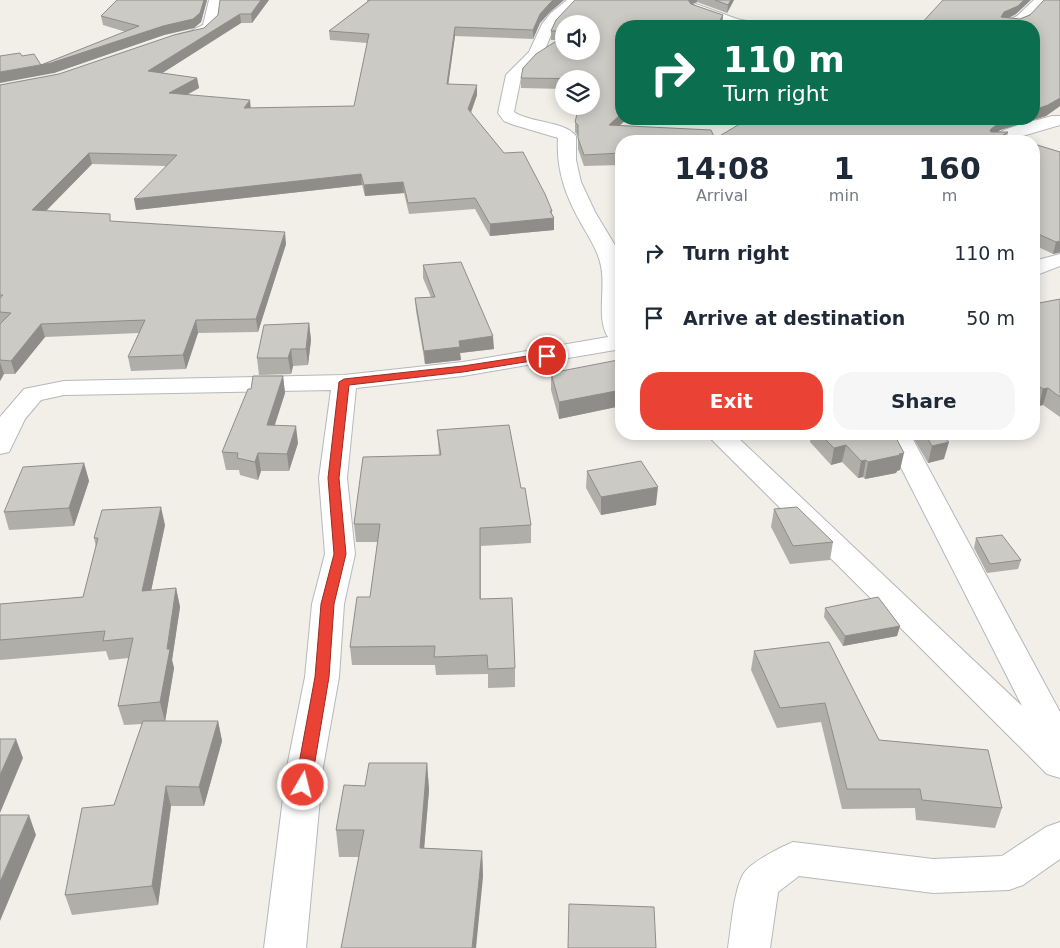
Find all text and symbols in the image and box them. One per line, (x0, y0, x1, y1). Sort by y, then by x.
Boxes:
map controls (555, 15, 600, 115)
button: sound (555, 15, 600, 60)
icon: right (640, 40, 705, 105)
text: 110 m (723, 40, 845, 80)
button: layers (555, 70, 600, 115)
text: Turn right (723, 81, 828, 106)
text: 14:08 (674, 151, 770, 186)
text: 1 (833, 151, 854, 186)
text: 160 (918, 151, 981, 186)
text: Arrival (696, 186, 748, 205)
text: min (829, 186, 859, 205)
text: m (942, 186, 957, 205)
icon: right (640, 239, 668, 267)
text: Turn right (683, 242, 789, 264)
text: 110 m (954, 242, 1015, 264)
icon: arrive (640, 304, 668, 332)
text: Arrive at destination (683, 307, 905, 329)
text: 50 m (966, 307, 1015, 329)
pin (526, 335, 568, 377)
icon: arrive (533, 342, 561, 370)
button: Exit (640, 372, 823, 430)
button: Share (833, 372, 1015, 430)
position arrow (276, 758, 328, 810)

